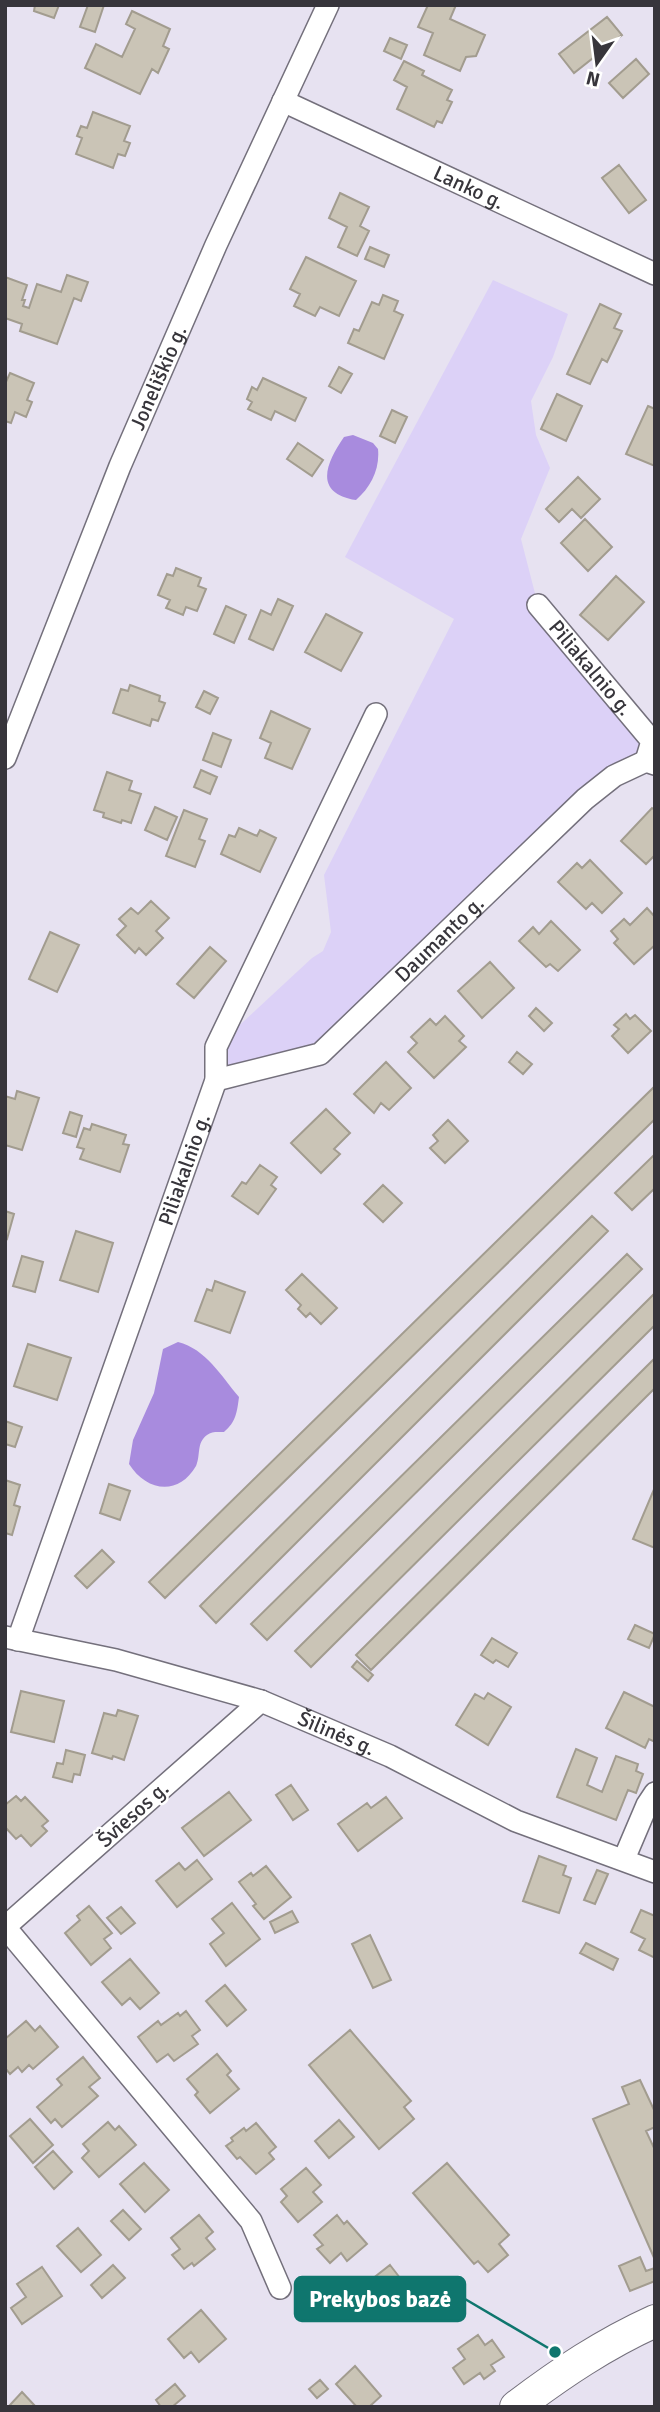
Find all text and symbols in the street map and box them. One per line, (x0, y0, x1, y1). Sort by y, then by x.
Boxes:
north arrow (562, 28, 632, 98)
text: N (584, 65, 602, 92)
street label: Lanko g. (429, 160, 508, 215)
street label: Joneliškio g. (124, 321, 192, 434)
street label: Piliakalnio g. (543, 615, 638, 721)
street label: Daumanto g. (389, 890, 489, 988)
street label: Piliakalnio g. (153, 1110, 216, 1229)
street label: Šilinės g. (294, 1705, 379, 1761)
street label: Šviesos g. (92, 1775, 174, 1853)
callout: Prekybos bazė (295, 2277, 465, 2321)
text: Prekybos bazė (309, 2285, 451, 2314)

